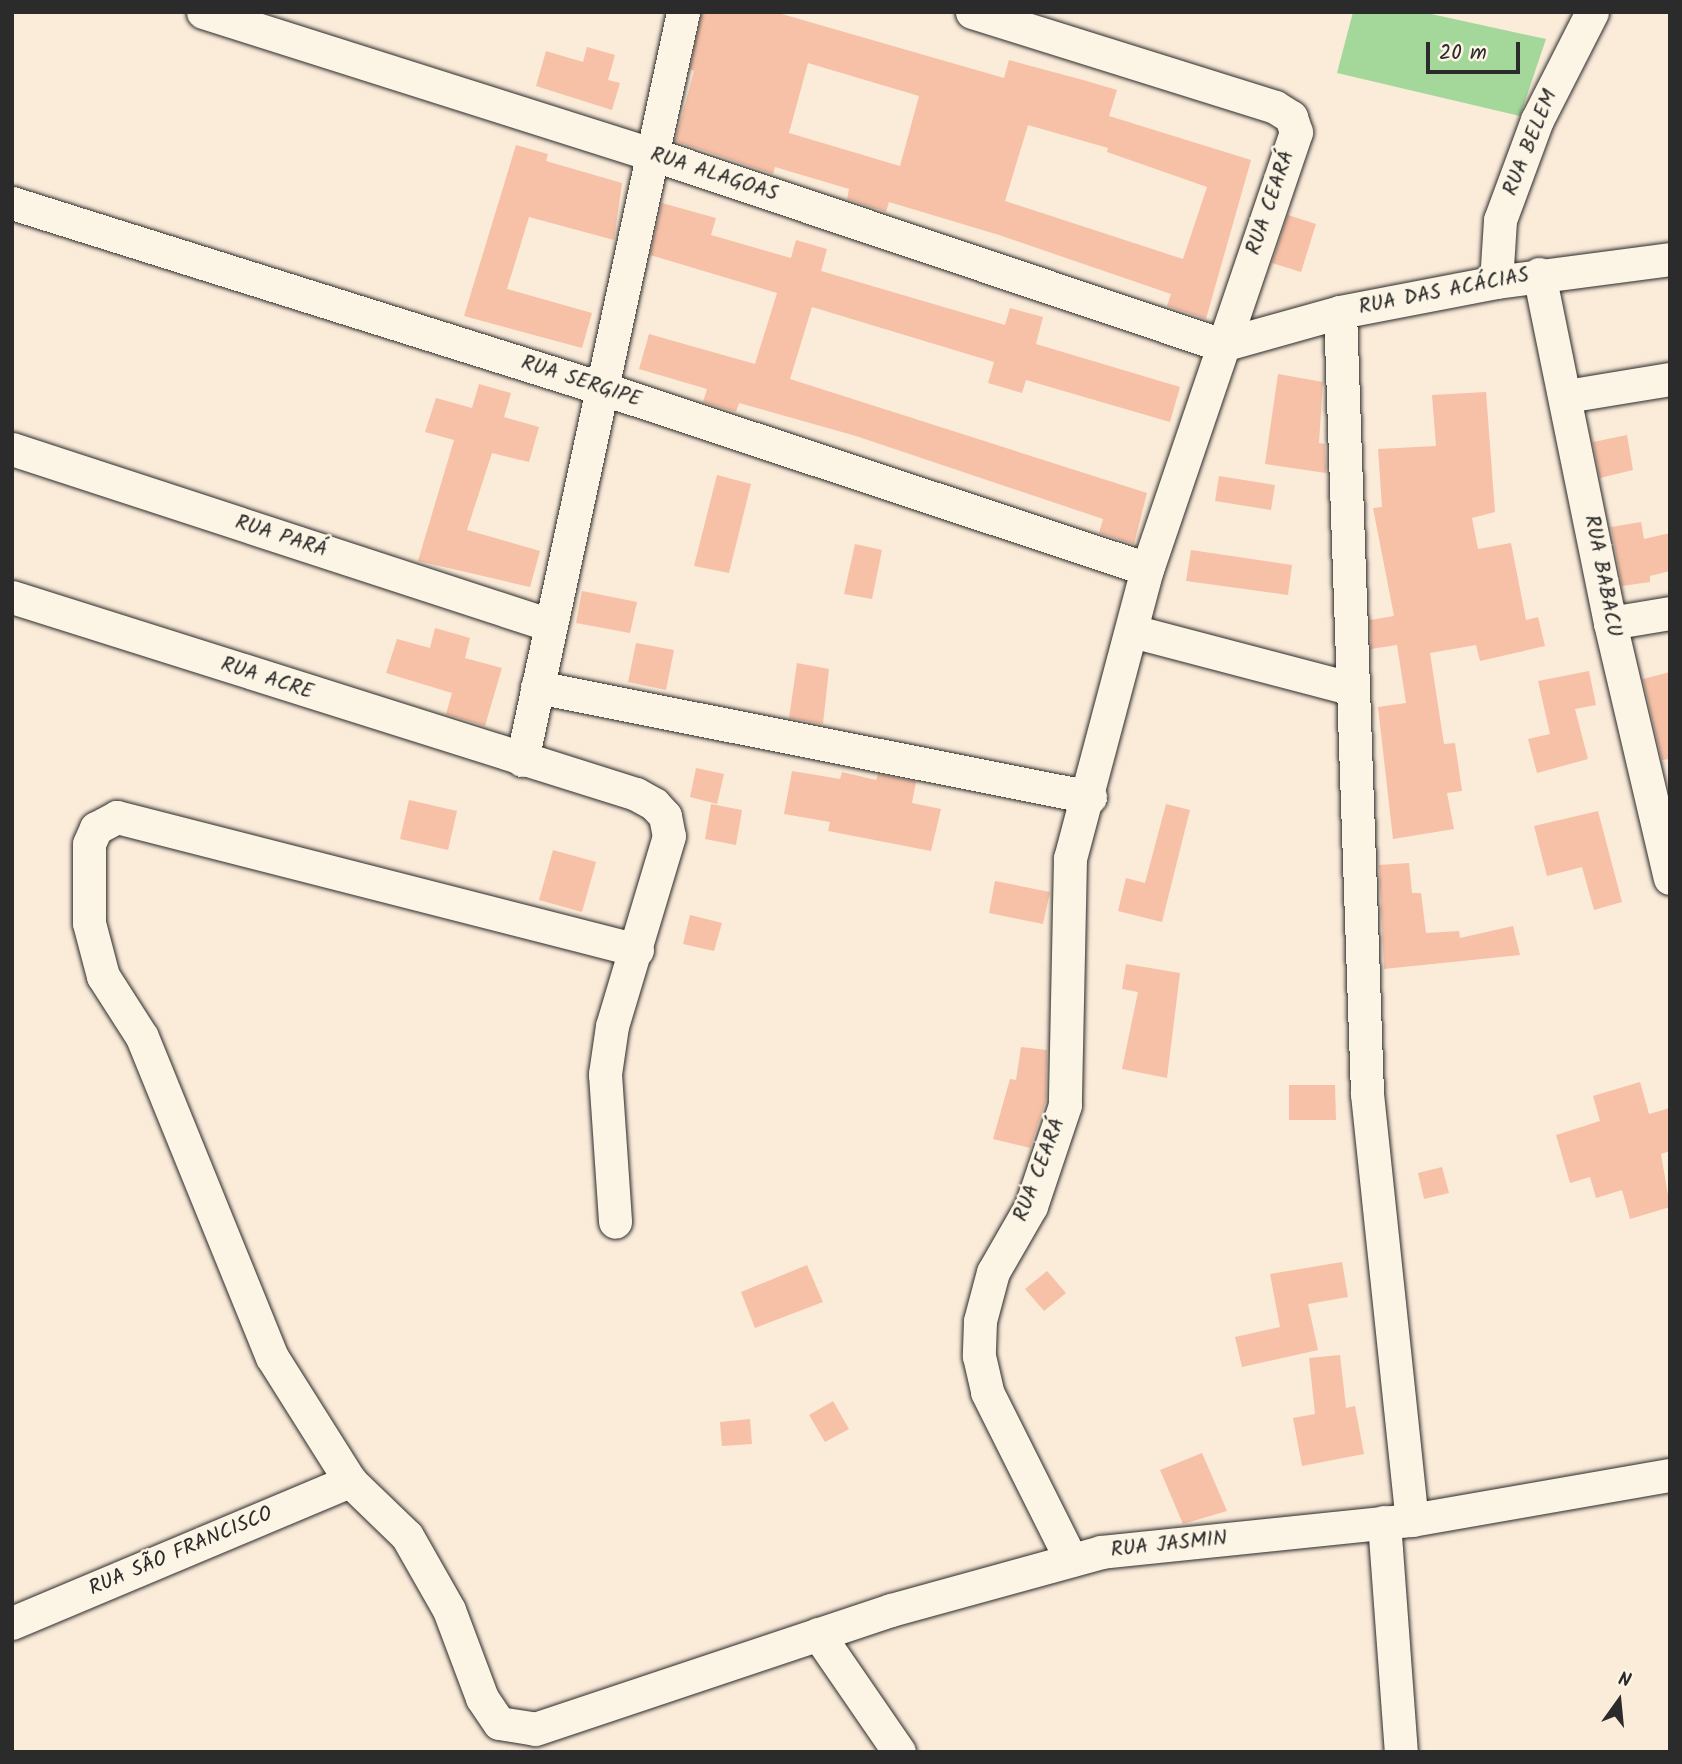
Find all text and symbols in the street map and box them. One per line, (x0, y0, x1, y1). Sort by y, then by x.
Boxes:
scale bar (1430, 28, 1524, 72)
text: 20 m (1439, 37, 1487, 70)
street label: RUA BELEM (1498, 86, 1564, 200)
street label: RUA ALAGOAS (647, 143, 781, 207)
street label: RUA CEARÁ (1241, 148, 1301, 258)
street label: RUA DAS ACÁCIAS (1357, 263, 1531, 321)
street label: RUA SERGIPE (518, 351, 644, 413)
street label: RUA PARÁ (232, 510, 330, 564)
street label: RUA BABACU (1578, 513, 1626, 639)
street label: RUA ACRE (217, 652, 317, 706)
street label: RUA CEARÁ (1009, 1115, 1071, 1225)
street label: RUA SÃO FRANCISCO (85, 1502, 277, 1602)
street label: RUA JASMIN (1109, 1526, 1229, 1564)
text: N (1615, 1665, 1634, 1697)
north arrow (1584, 1666, 1654, 1736)

